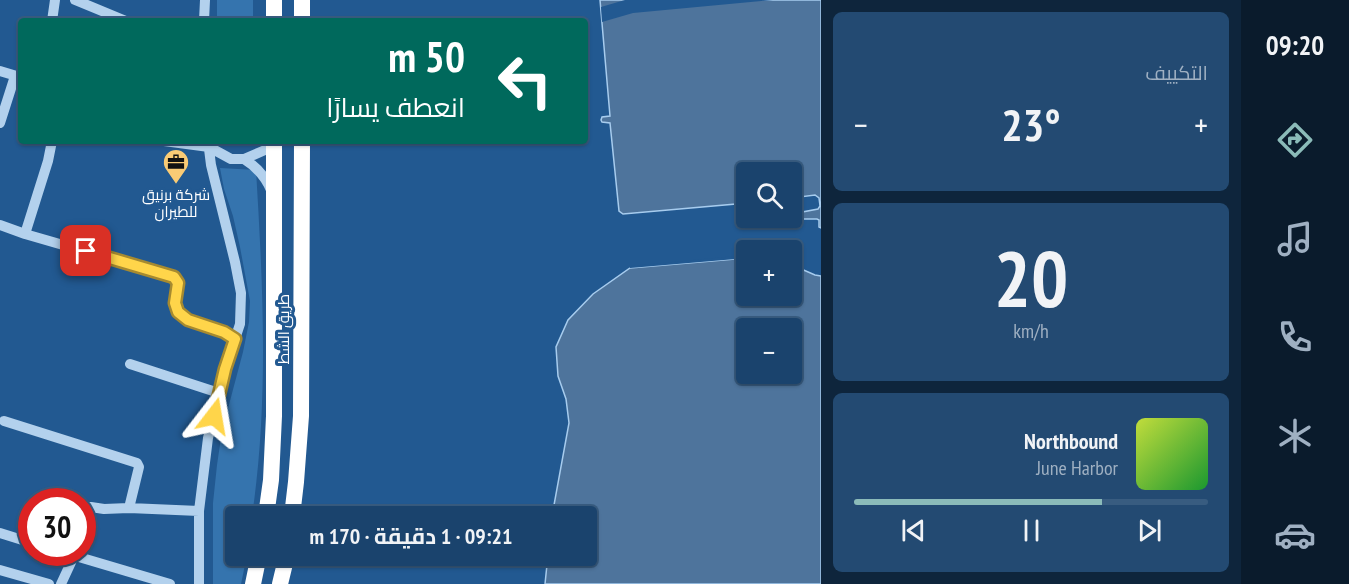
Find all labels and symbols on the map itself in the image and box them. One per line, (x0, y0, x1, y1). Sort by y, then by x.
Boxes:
office icon: شركة برنيق للطيران (161, 147, 191, 185)
place label: شركة برنيق للطيران (142, 185, 210, 222)
pin (60, 225, 111, 276)
street label: طريق الشط (274, 294, 294, 364)
position arrow (182, 384, 246, 448)
speed limit sign: 30 (18, 488, 96, 566)

